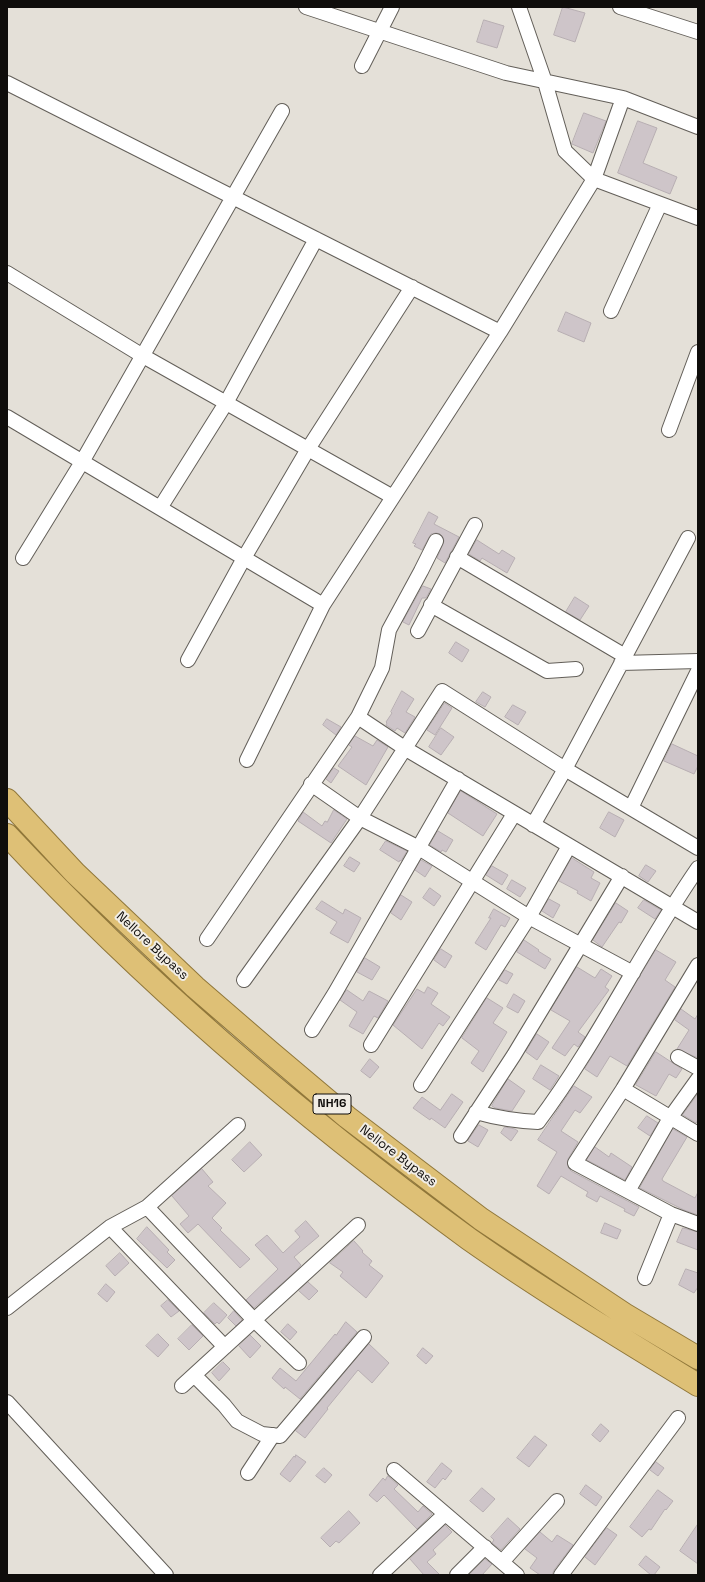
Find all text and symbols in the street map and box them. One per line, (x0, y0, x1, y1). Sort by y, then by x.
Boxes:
street label: Nellore Bypass (113, 909, 191, 983)
road number: NH16 (313, 1094, 351, 1114)
street label: Nellore Bypass (356, 1122, 440, 1190)

